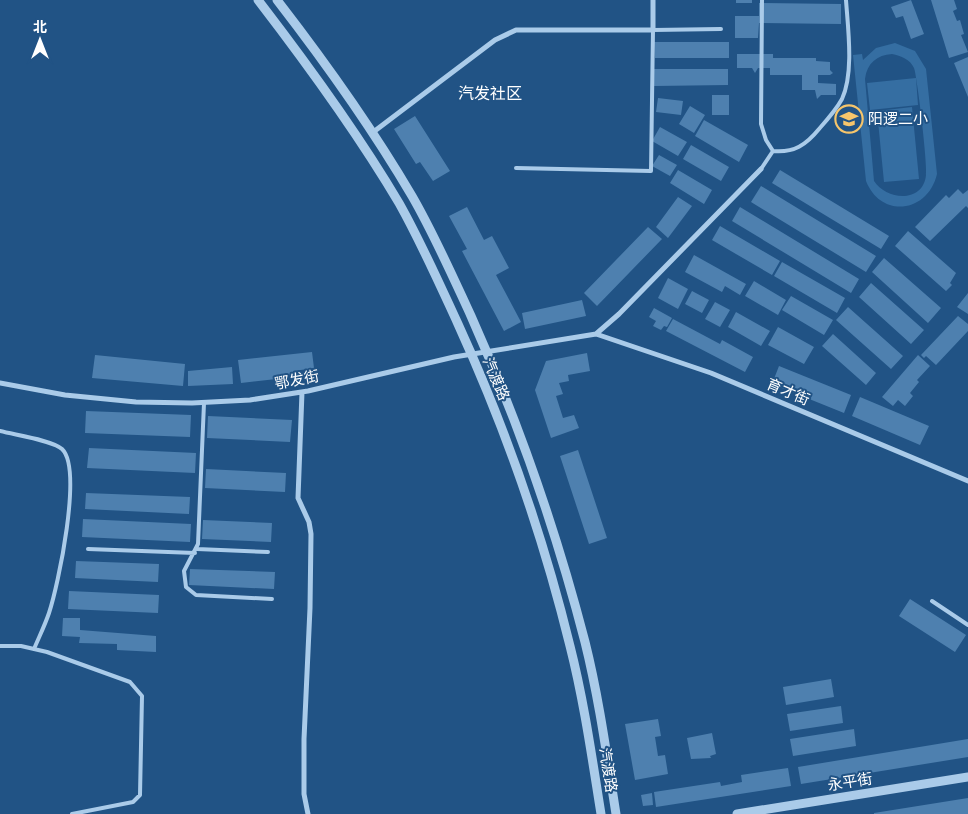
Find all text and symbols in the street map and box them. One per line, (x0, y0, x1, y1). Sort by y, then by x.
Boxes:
north arrow (15, 15, 65, 65)
text: 北 (33, 18, 47, 35)
district label: 汽发社区 (458, 83, 522, 102)
school or university icon: 阳逻二小 (834, 104, 864, 134)
place label: 阳逻二小 (868, 109, 928, 127)
street label: 汽渡路 (480, 354, 514, 403)
street label: 鄂发街 (273, 366, 321, 392)
street label: 育才街 (764, 374, 813, 408)
street label: 汽渡路 (597, 746, 621, 793)
street label: 永平街 (826, 769, 873, 793)

